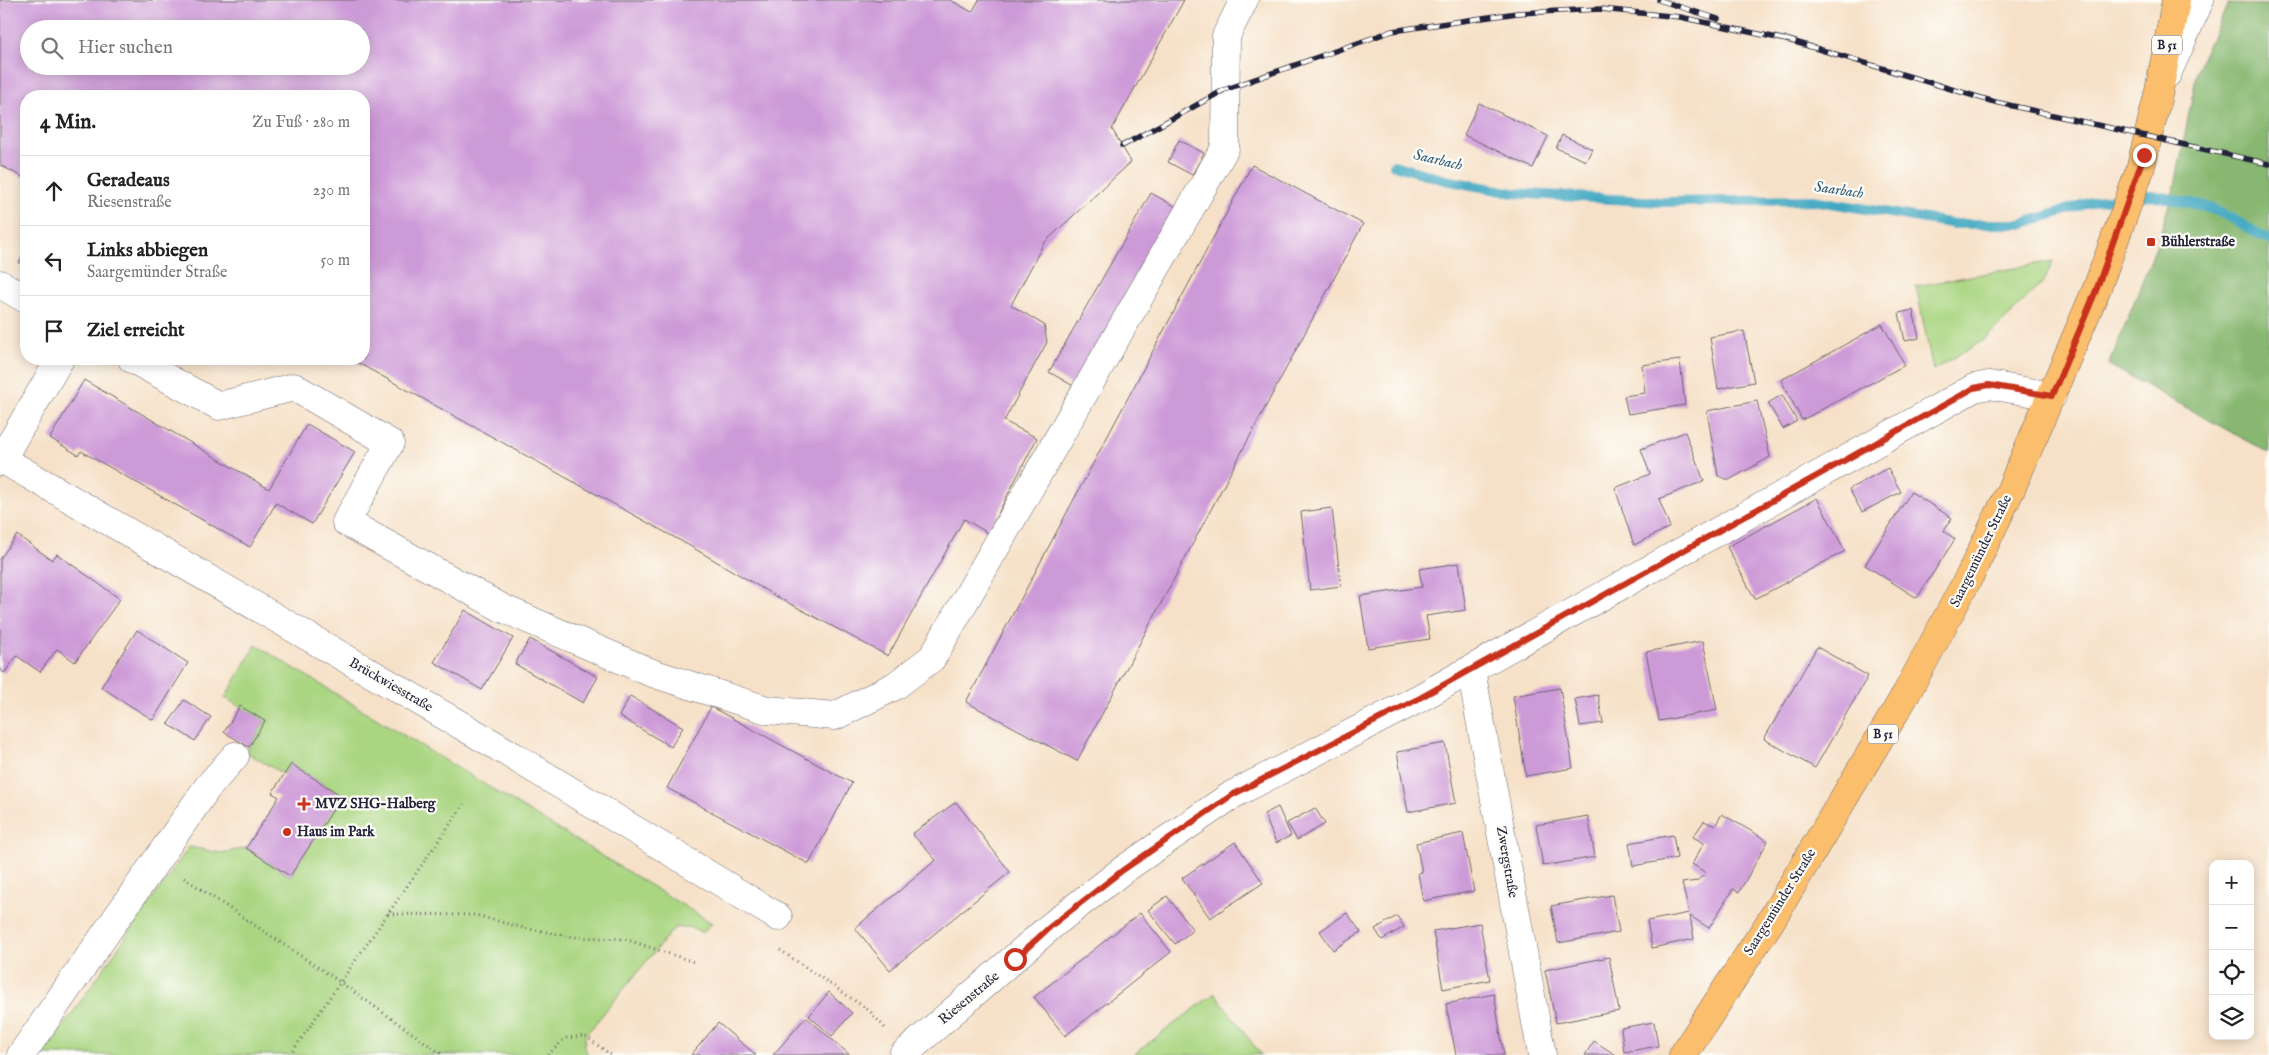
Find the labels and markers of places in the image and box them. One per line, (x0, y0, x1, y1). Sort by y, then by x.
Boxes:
place label: Bühlerstraße (2161, 233, 2235, 251)
marker: Bühlerstraße (2145, 236, 2157, 248)
place label: MVZ SHG-Halberg (315, 795, 437, 813)
marker: MVZ SHG-Halberg (297, 797, 311, 811)
place label: Haus im Park (297, 823, 375, 841)
marker: Haus im Park (281, 826, 293, 838)

